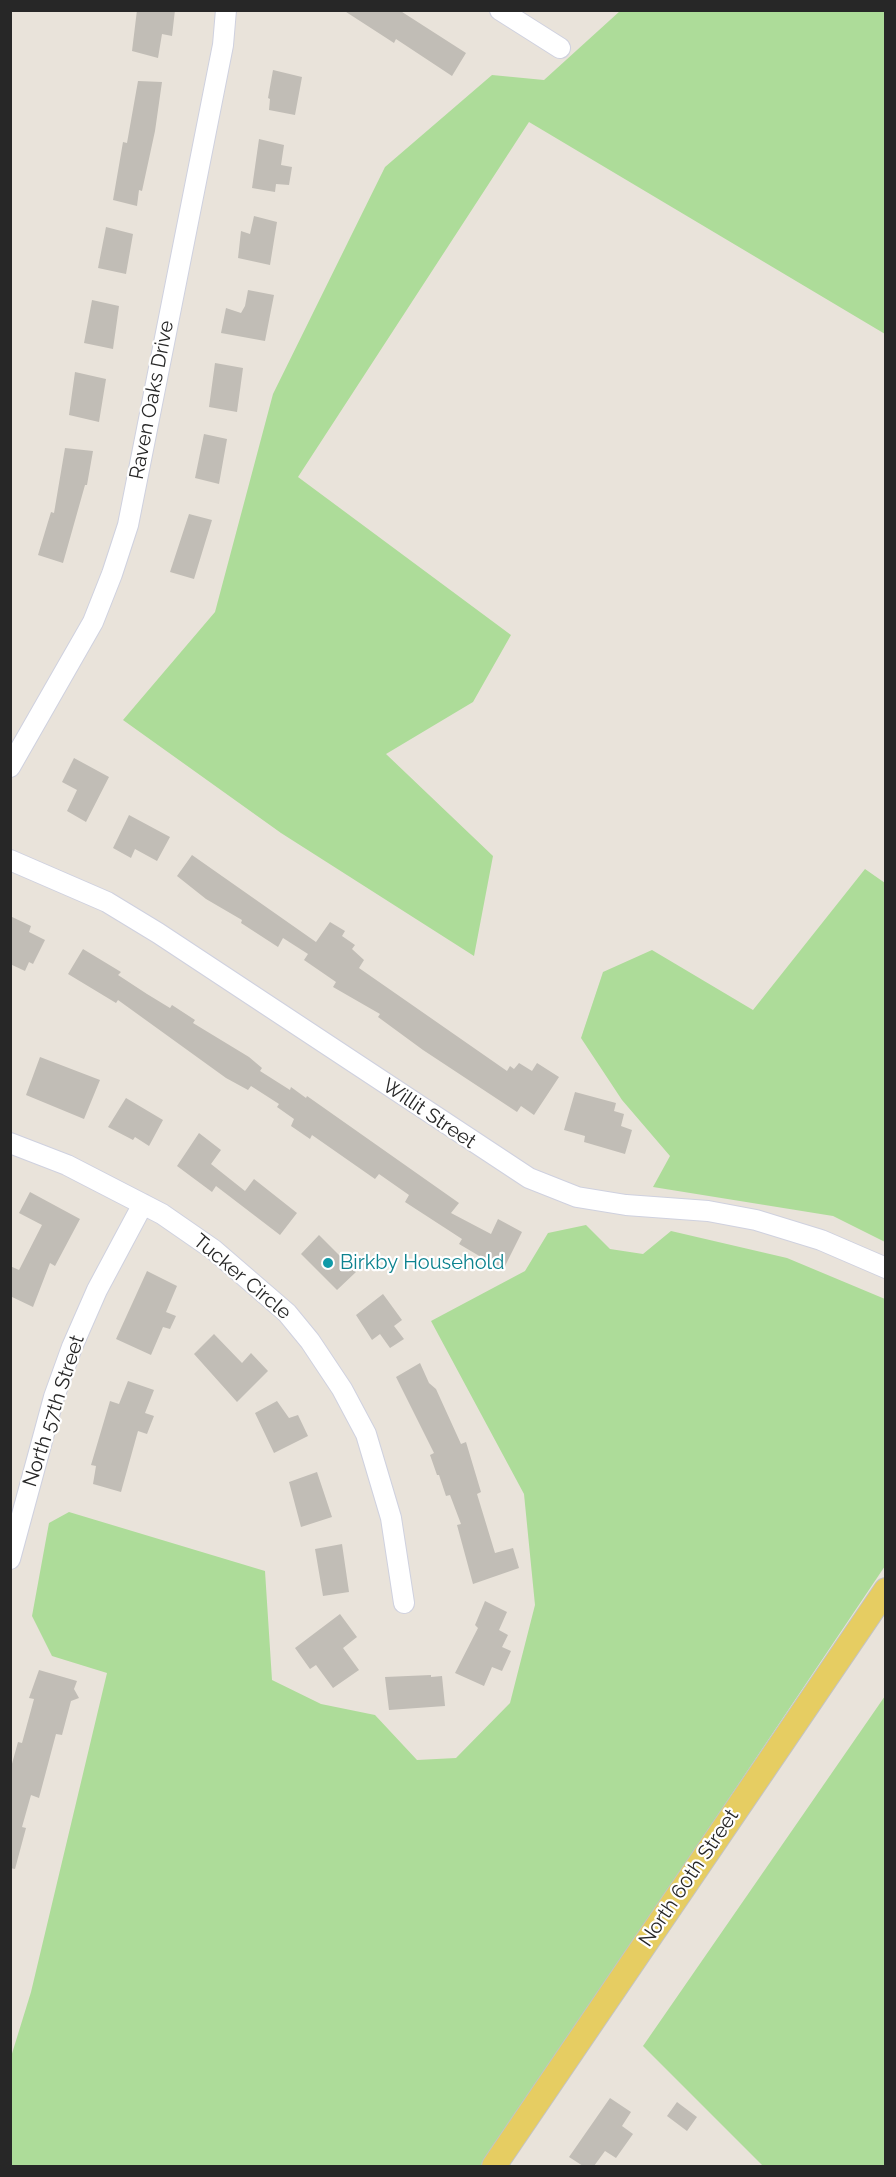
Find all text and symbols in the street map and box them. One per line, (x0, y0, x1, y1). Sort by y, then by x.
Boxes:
street label: Raven Oaks Drive (125, 319, 179, 481)
street label: Willit Street (378, 1074, 480, 1154)
street label: Tucker Circle (188, 1229, 296, 1325)
place label: Birkby Household (340, 1251, 504, 1275)
marker: Birkby Household (321, 1256, 335, 1270)
street label: North 57th Street (18, 1332, 90, 1490)
street label: North 60th Street (634, 1805, 744, 1951)

